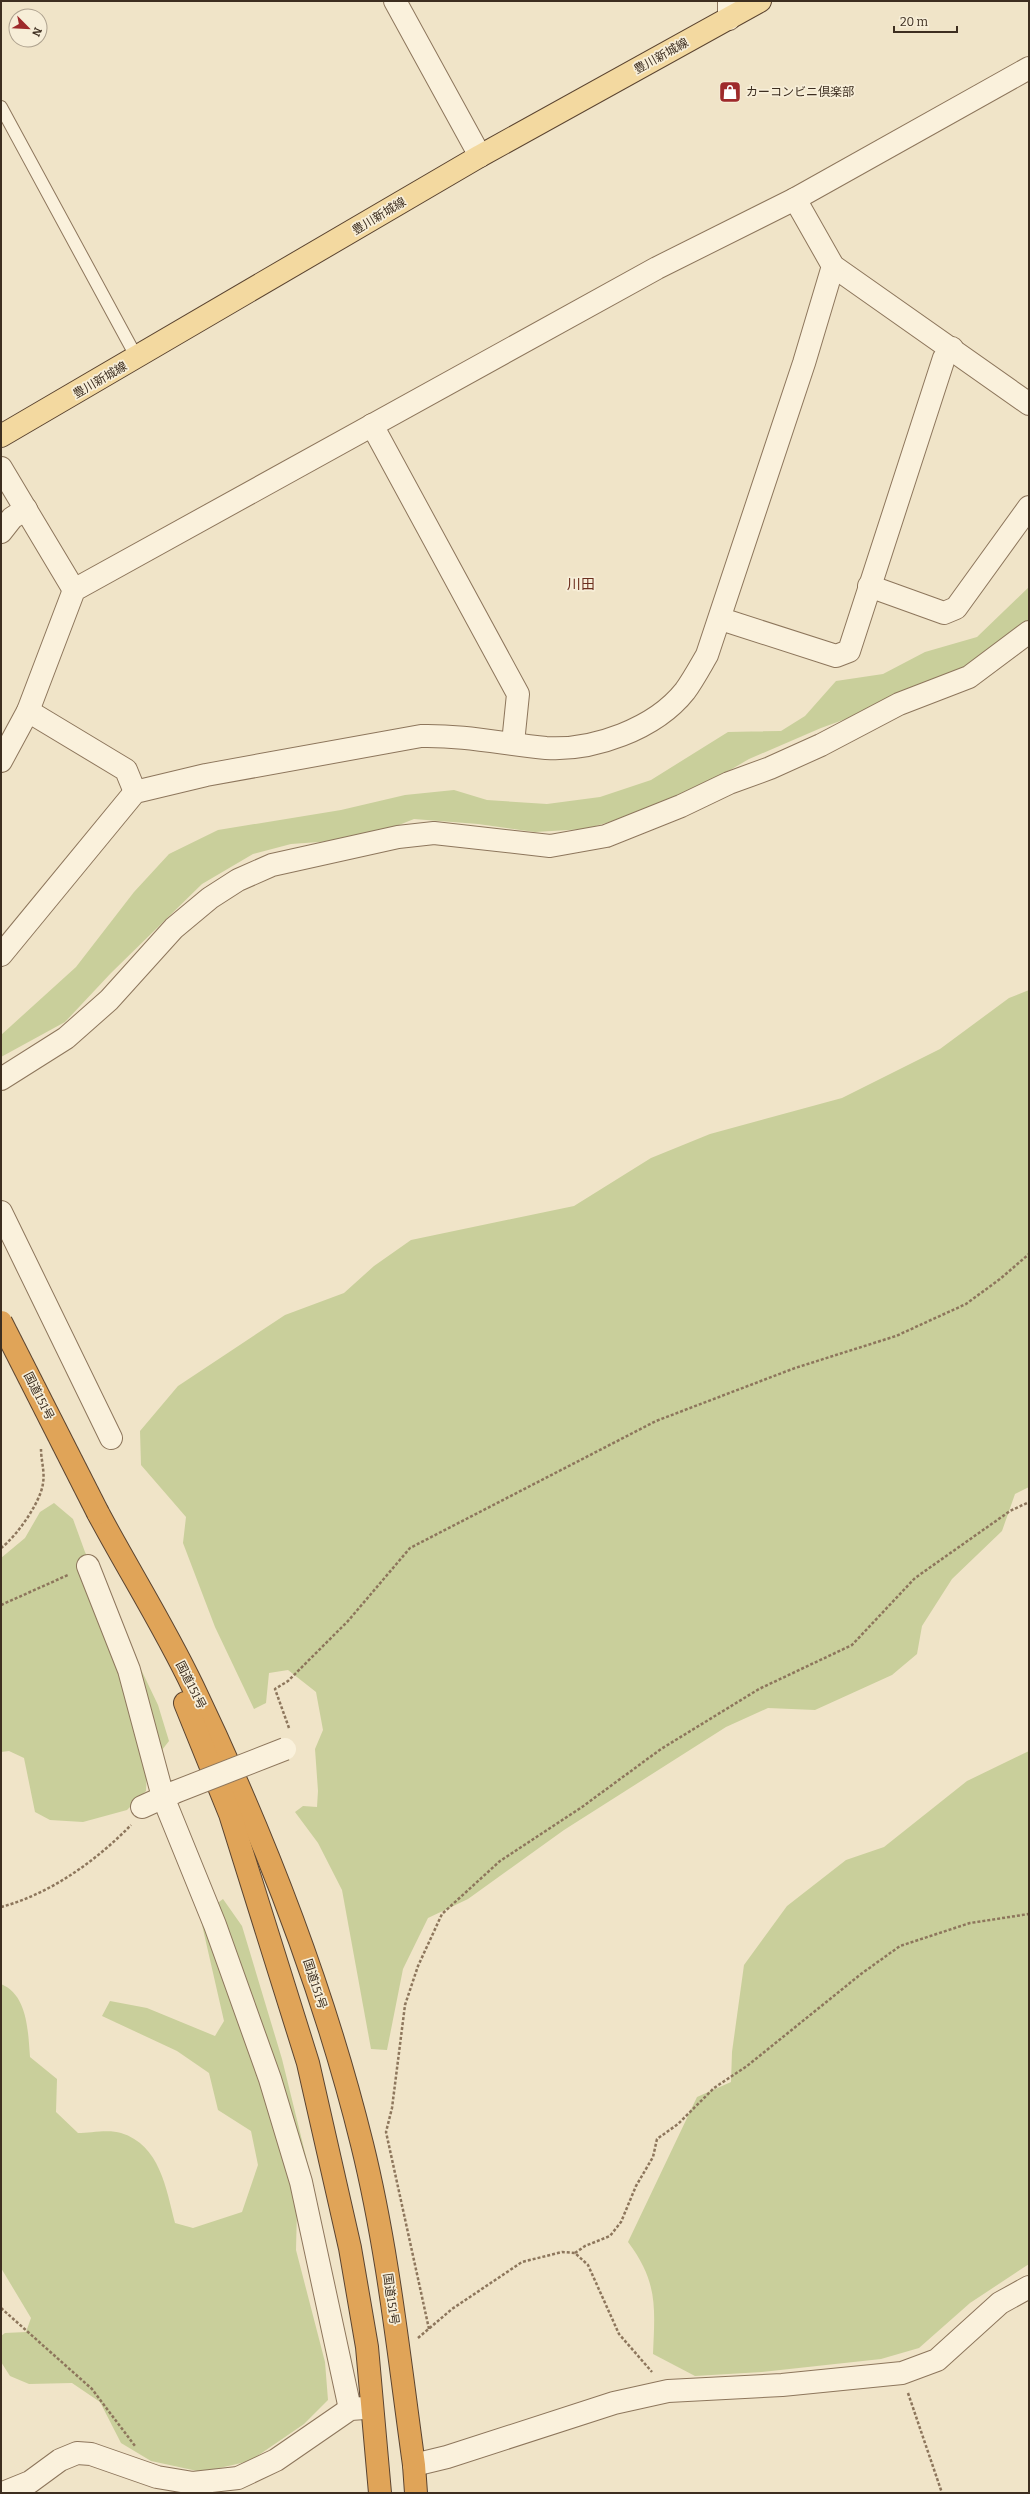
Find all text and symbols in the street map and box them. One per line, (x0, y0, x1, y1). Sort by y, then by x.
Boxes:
north arrow (8, 8, 48, 48)
scale bar (894, 8, 957, 34)
text: 20 m (900, 15, 929, 29)
text: N (29, 25, 44, 39)
street label: 豊川新城線 (631, 35, 691, 77)
shop icon: カーコンビニ倶楽部 (717, 79, 743, 105)
place label: カーコンビニ倶楽部 (746, 85, 854, 99)
street label: 豊川新城線 (350, 195, 408, 237)
street label: 豊川新城線 (71, 359, 129, 401)
district label: 川田 (567, 576, 595, 593)
street label: 国道151号 (21, 1370, 57, 1422)
street label: 国道151号 (173, 1659, 209, 1711)
street label: 国道151号 (300, 1957, 330, 2011)
street label: 国道151号 (380, 2272, 402, 2326)

